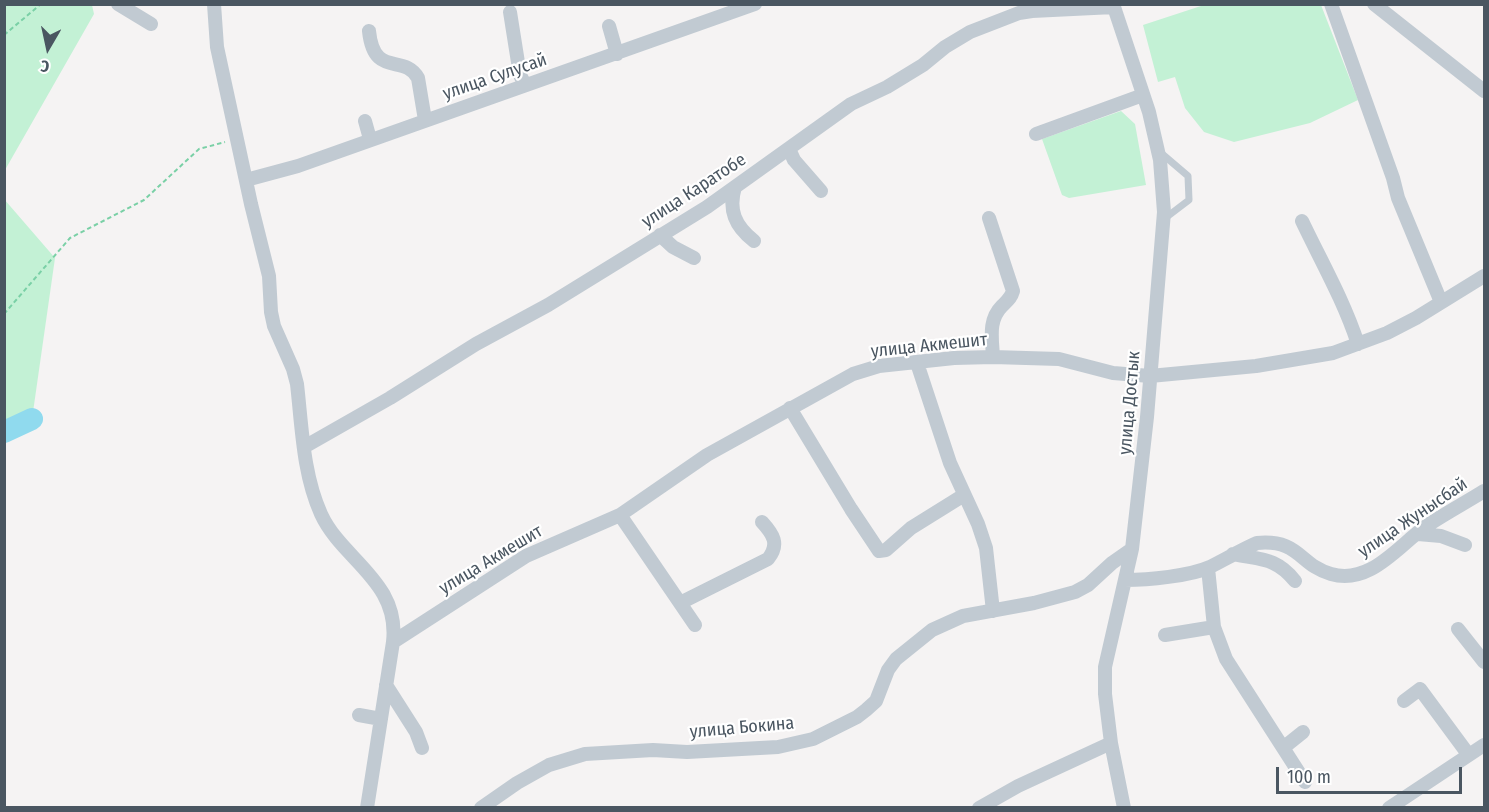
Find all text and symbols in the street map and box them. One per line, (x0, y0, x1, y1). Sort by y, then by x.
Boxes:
north arrow (18, 18, 78, 78)
street label: улица Сулусай (440, 49, 550, 105)
text: С (39, 56, 51, 76)
street label: улица Каратобе (638, 149, 750, 233)
street label: улица Акмешит (870, 329, 988, 363)
street label: улица Достык (1115, 350, 1145, 456)
street label: улица Жунысбай (1354, 473, 1472, 563)
street label: улица Акмешит (435, 521, 547, 599)
street label: улица Бокина (689, 713, 795, 743)
scale bar (1279, 755, 1465, 793)
text: 100 m (1287, 766, 1331, 788)

